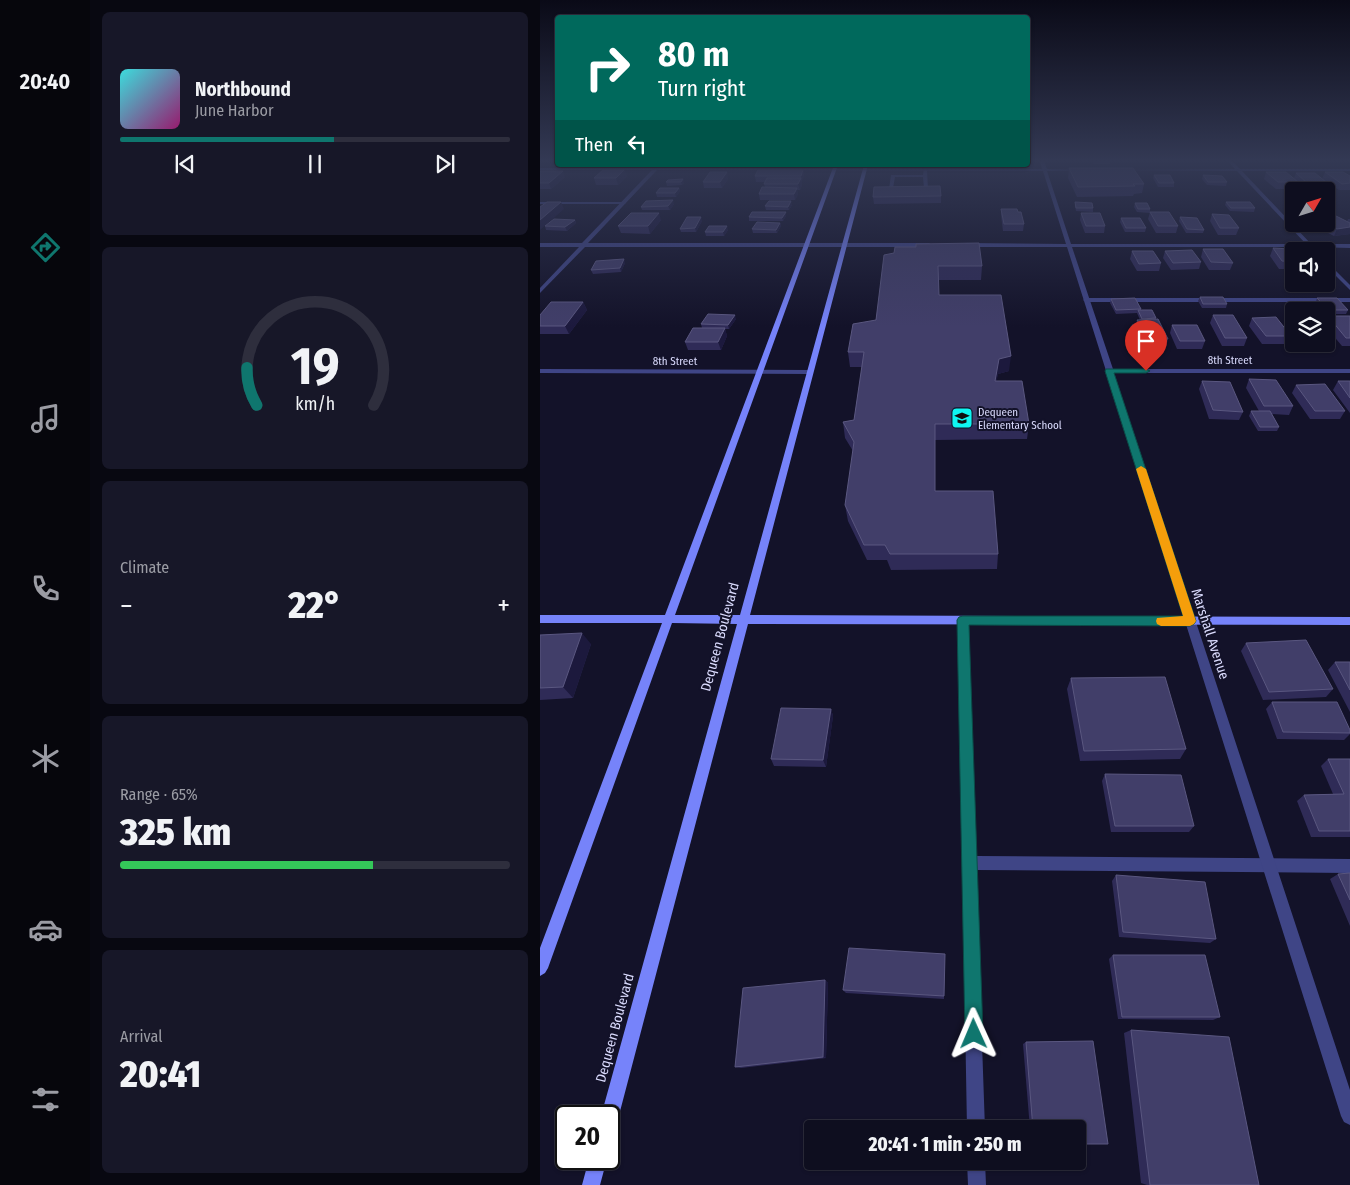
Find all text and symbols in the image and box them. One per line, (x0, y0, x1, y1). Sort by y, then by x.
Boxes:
text: 80 m (658, 33, 730, 75)
icon: right (575, 35, 640, 100)
text: 20:40 (20, 68, 70, 95)
text: Turn right (658, 75, 746, 102)
text: Northbound (195, 78, 291, 101)
text: June Harbor (195, 101, 273, 120)
icon: left (623, 130, 651, 158)
text: Then (575, 133, 613, 156)
icon: previous (171, 150, 199, 178)
icon: pause (301, 150, 329, 178)
icon: next (431, 150, 459, 178)
north arrow (1285, 182, 1335, 232)
map controls (1285, 182, 1335, 352)
icon: directions (28, 230, 63, 265)
button: sound (1285, 242, 1335, 292)
button: layers (1285, 302, 1335, 352)
pin (1125, 320, 1167, 371)
icon: arrive (1132, 327, 1160, 355)
text: 19 (291, 335, 339, 398)
street label: 8th Street (1208, 354, 1253, 367)
street label: 8th Street (653, 355, 698, 368)
text: km/h (295, 393, 335, 415)
icon: music (28, 401, 63, 436)
school or university icon: Dequeen Elementary School (950, 406, 974, 430)
place label: Dequeen Elementary School (978, 406, 1062, 432)
text: Climate (120, 558, 169, 577)
icon: phone (28, 571, 63, 606)
street label: Dequeen Boulevard (697, 581, 743, 693)
text: 22° (288, 582, 342, 628)
street label: Marshall Avenue (1187, 587, 1233, 682)
text: − (120, 589, 133, 622)
text: + (497, 589, 510, 622)
icon: climate (28, 741, 63, 776)
text: Range · 65% (120, 785, 198, 804)
text: 325 km (120, 809, 231, 855)
icon: car (28, 912, 63, 947)
street label: Dequeen Boulevard (592, 972, 638, 1084)
position arrow (947, 1007, 999, 1059)
text: Arrival (120, 1027, 162, 1046)
text: 20:41 (120, 1051, 201, 1097)
icon: filters (28, 1082, 63, 1117)
speed limit sign: 20 (555, 1105, 620, 1170)
text: 20:41 · 1 min · 250 m (868, 1133, 1022, 1156)

